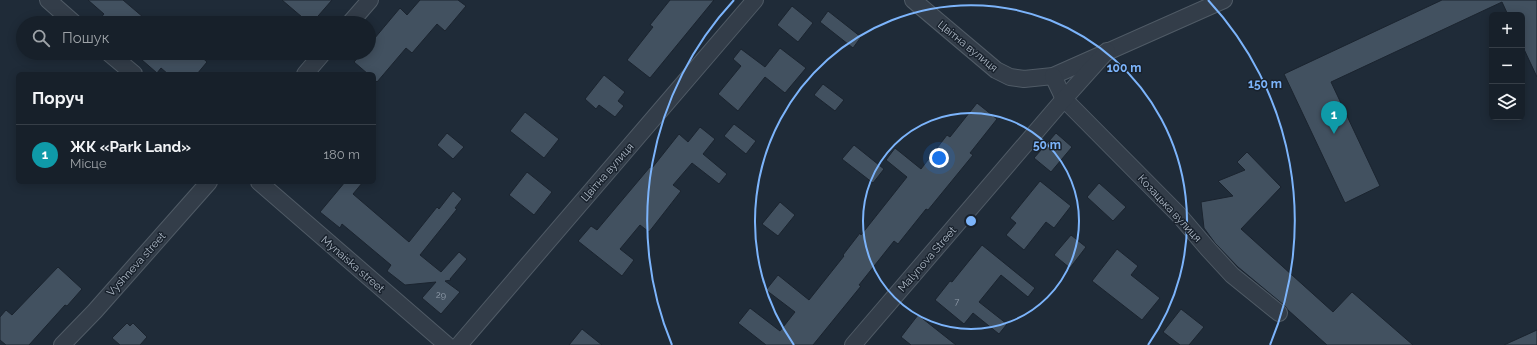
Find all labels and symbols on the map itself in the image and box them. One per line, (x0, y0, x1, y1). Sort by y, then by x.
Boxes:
street label: Цвітна вулиця (935, 18, 1000, 75)
text: 100 m (1107, 61, 1141, 75)
text: 150 m (1248, 77, 1282, 91)
pin: 1 (1321, 101, 1347, 134)
text: 50 m (1033, 138, 1061, 152)
street label: Цвітна вулиця (578, 140, 636, 204)
your location (929, 148, 949, 168)
street label: Козацька вулиця (1135, 172, 1204, 245)
centre of rings (964, 214, 978, 228)
street label: Malynova Street (896, 224, 959, 295)
street label: Vyshneva street (104, 230, 169, 299)
street label: Mynaiska street (318, 233, 387, 296)
house number: 29 (436, 290, 446, 300)
house number: 7 (955, 297, 960, 307)

